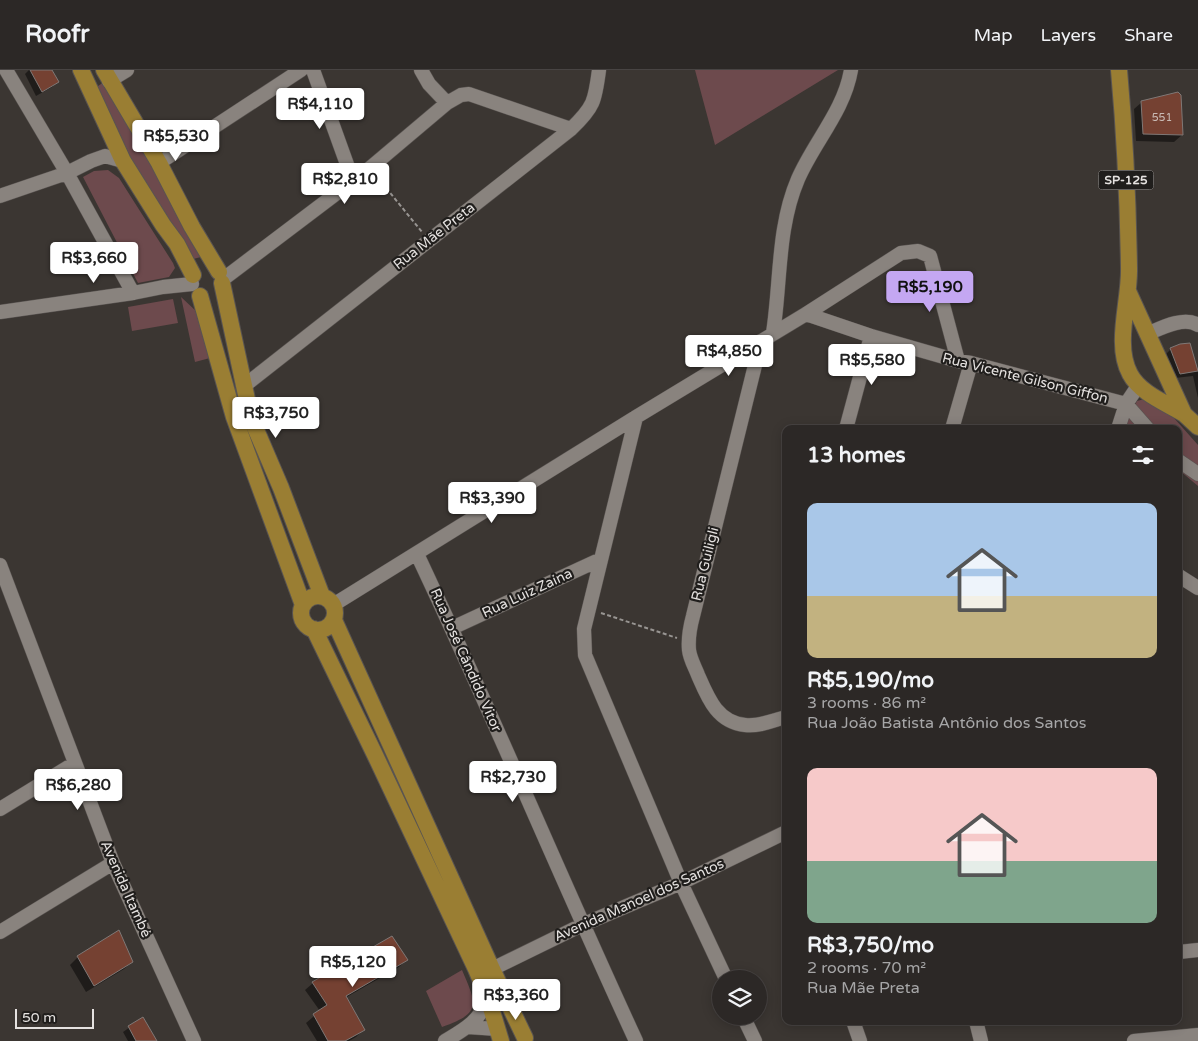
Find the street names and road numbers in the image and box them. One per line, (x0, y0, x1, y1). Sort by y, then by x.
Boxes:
road number: SP-125 (1098, 170, 1154, 190)
street label: Rua Mãe Preta (390, 199, 478, 273)
street label: Rua Vicente Gilson Giffon (940, 349, 1110, 407)
street label: Rua Guiligli (688, 525, 722, 603)
street label: Rua Luiz Zaína (479, 565, 575, 621)
street label: Rua José Cândido Vitor (427, 586, 506, 735)
street label: Avenida Itambé (97, 838, 155, 940)
street label: Avenida Manoel dos Santos (551, 855, 727, 945)

